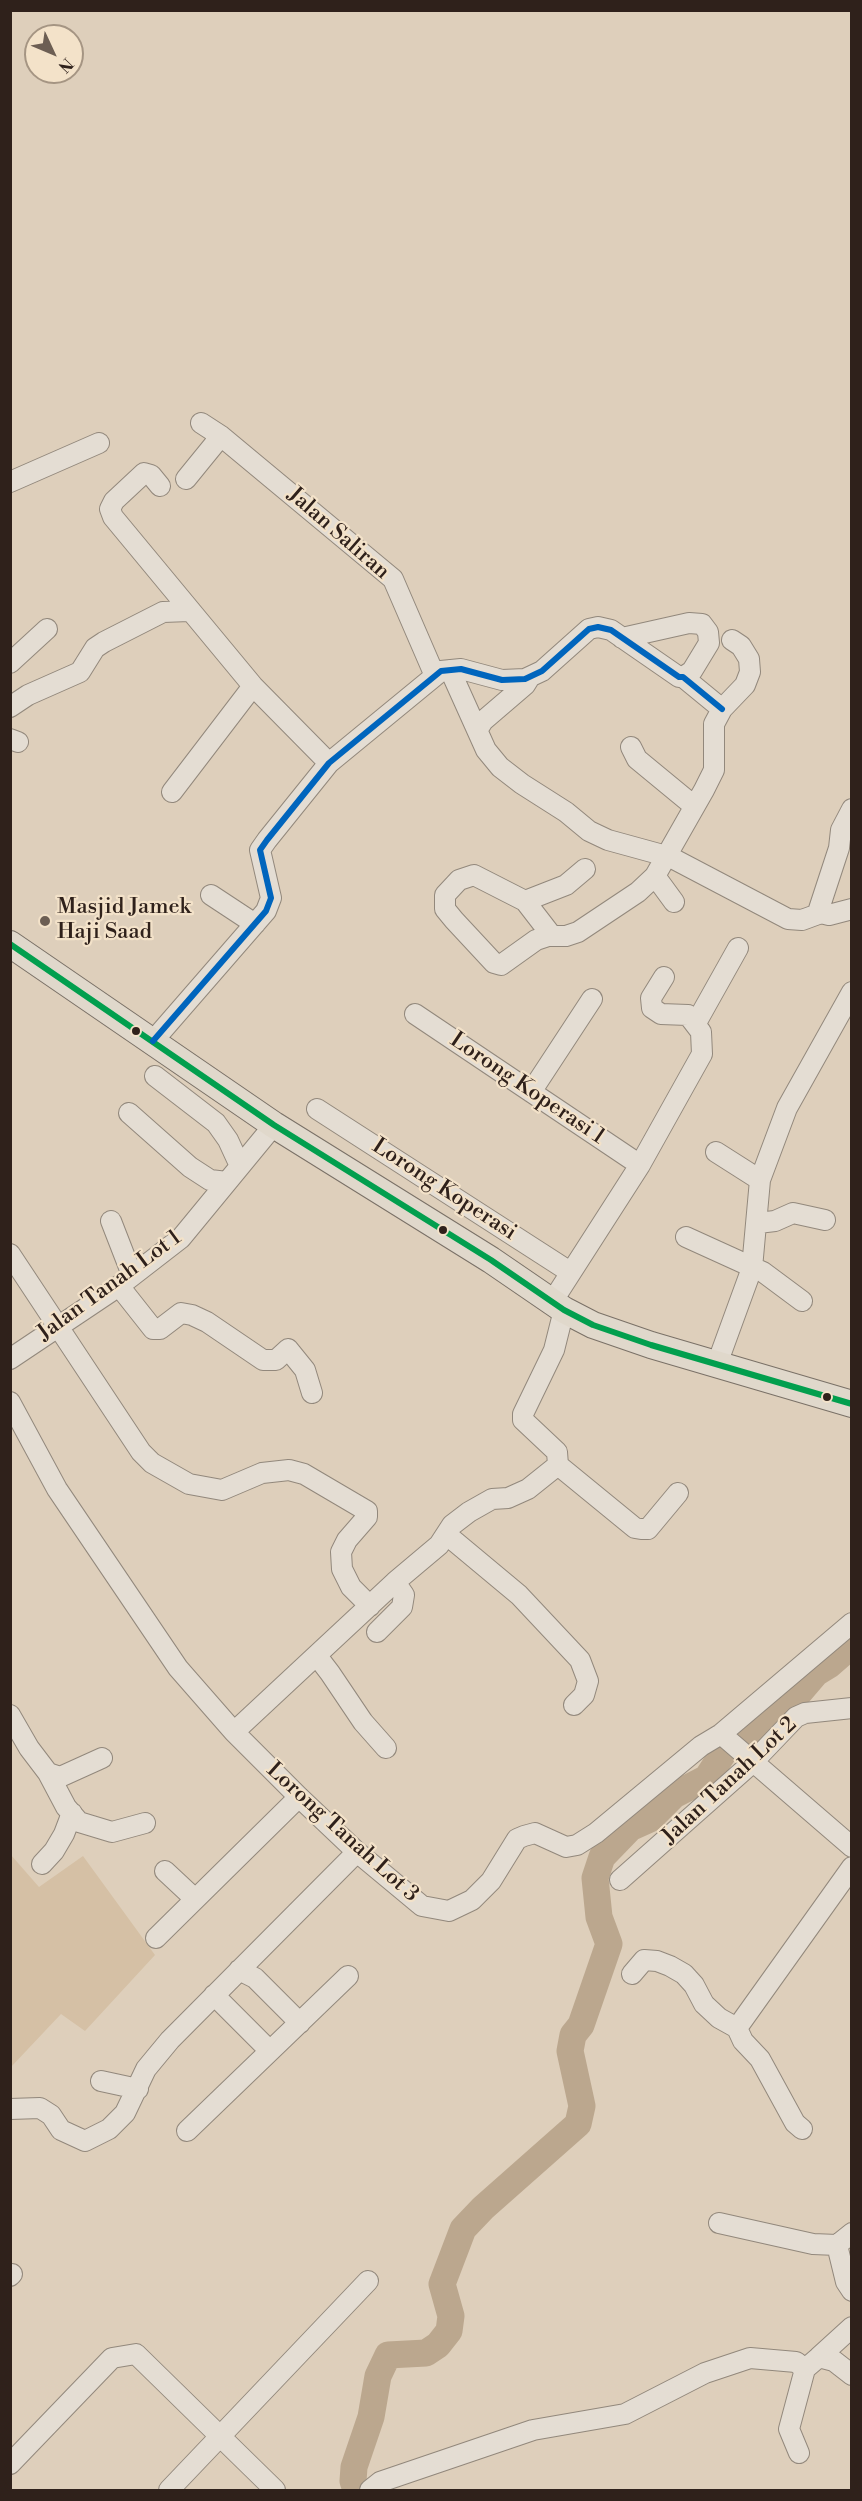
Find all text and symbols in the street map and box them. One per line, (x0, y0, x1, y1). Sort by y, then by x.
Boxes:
north arrow (24, 24, 84, 84)
text: N (54, 54, 77, 77)
street label: Jalan Saliran (281, 482, 395, 586)
place label: Masjid Jamek Haji Saad (57, 895, 191, 946)
marker: Masjid Jamek Haji Saad (38, 914, 52, 928)
unlabelled marker (130, 1025, 142, 1037)
street label: Lorong Koperasi 1 (445, 1027, 609, 1151)
street label: Lorong Koperasi (367, 1133, 521, 1247)
unlabelled marker (437, 1224, 449, 1236)
street label: Jalan Tanah Lot 1 (33, 1225, 187, 1347)
unlabelled marker (821, 1391, 833, 1403)
street label: Jalan Tanah Lot 2 (657, 1712, 803, 1850)
street label: Lorong Tanah Lot 3 (260, 1758, 424, 1908)

